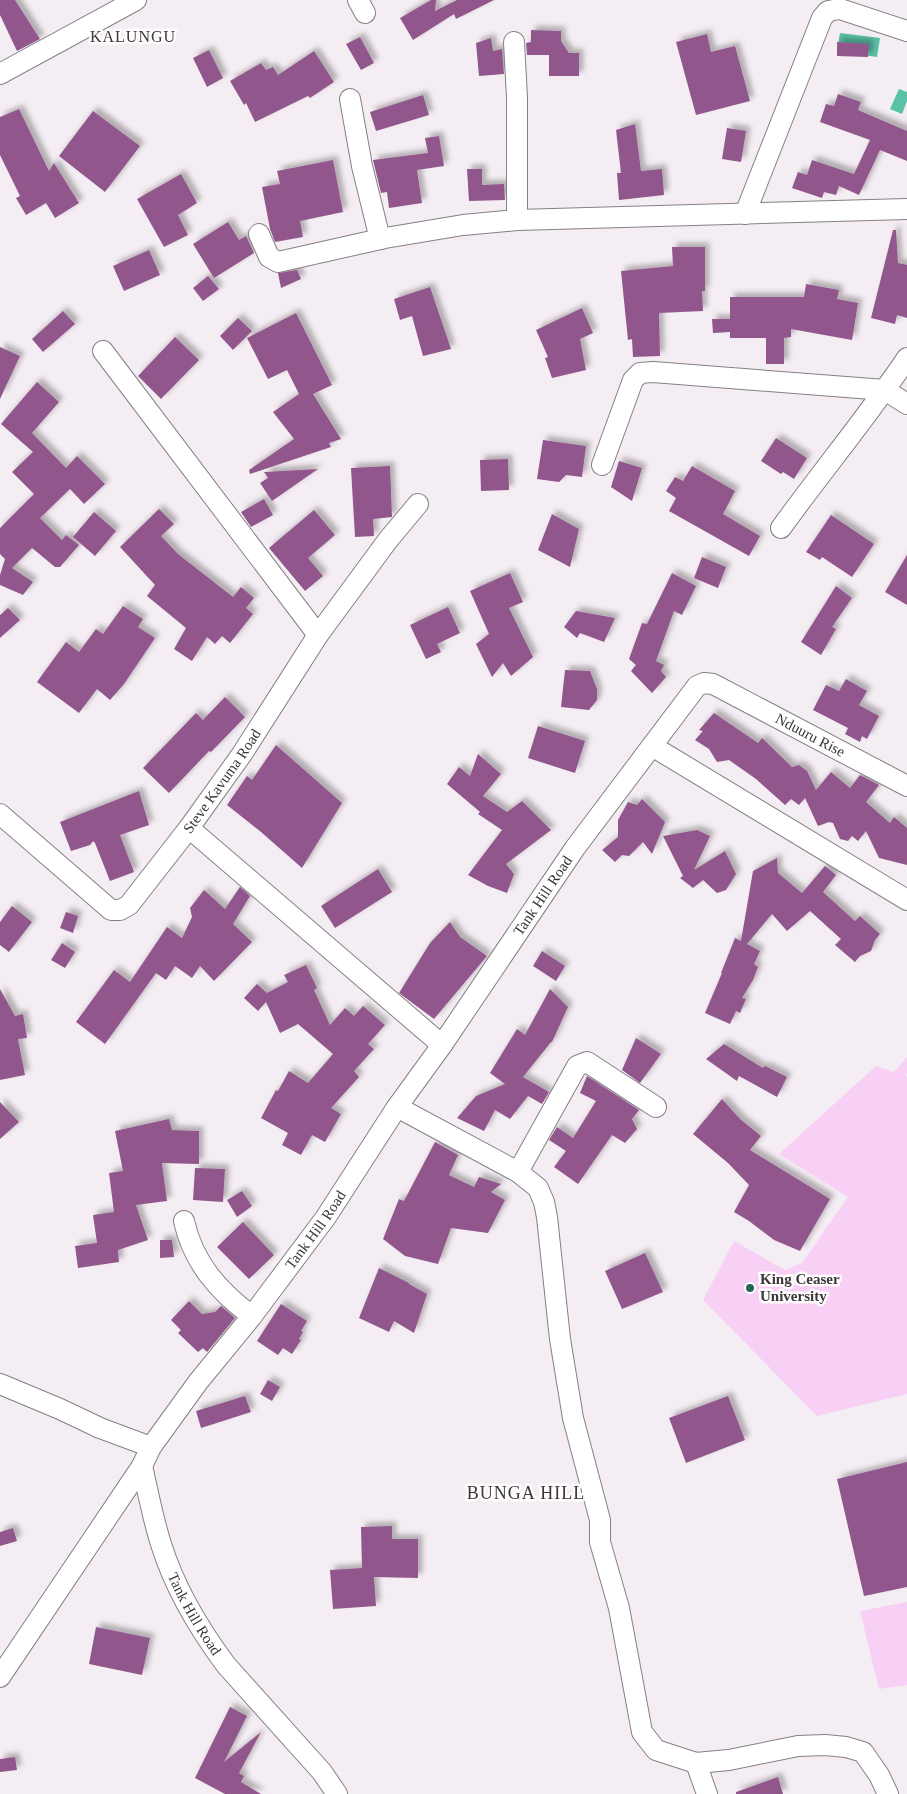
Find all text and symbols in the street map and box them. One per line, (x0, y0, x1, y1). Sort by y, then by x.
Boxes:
district label: KALUNGU (90, 28, 176, 45)
street label: Nduuru Rise (773, 710, 848, 760)
street label: Steve Kavuma Road (180, 726, 264, 836)
street label: Tank Hill Road (510, 853, 575, 939)
street label: Tank Hill Road (282, 1187, 349, 1272)
place label: King Ceaser University (760, 1271, 840, 1304)
marker: King Ceaser University (744, 1282, 756, 1294)
district label: BUNGA HILL (467, 1483, 585, 1503)
street label: Tank Hill Road (165, 1570, 225, 1659)

